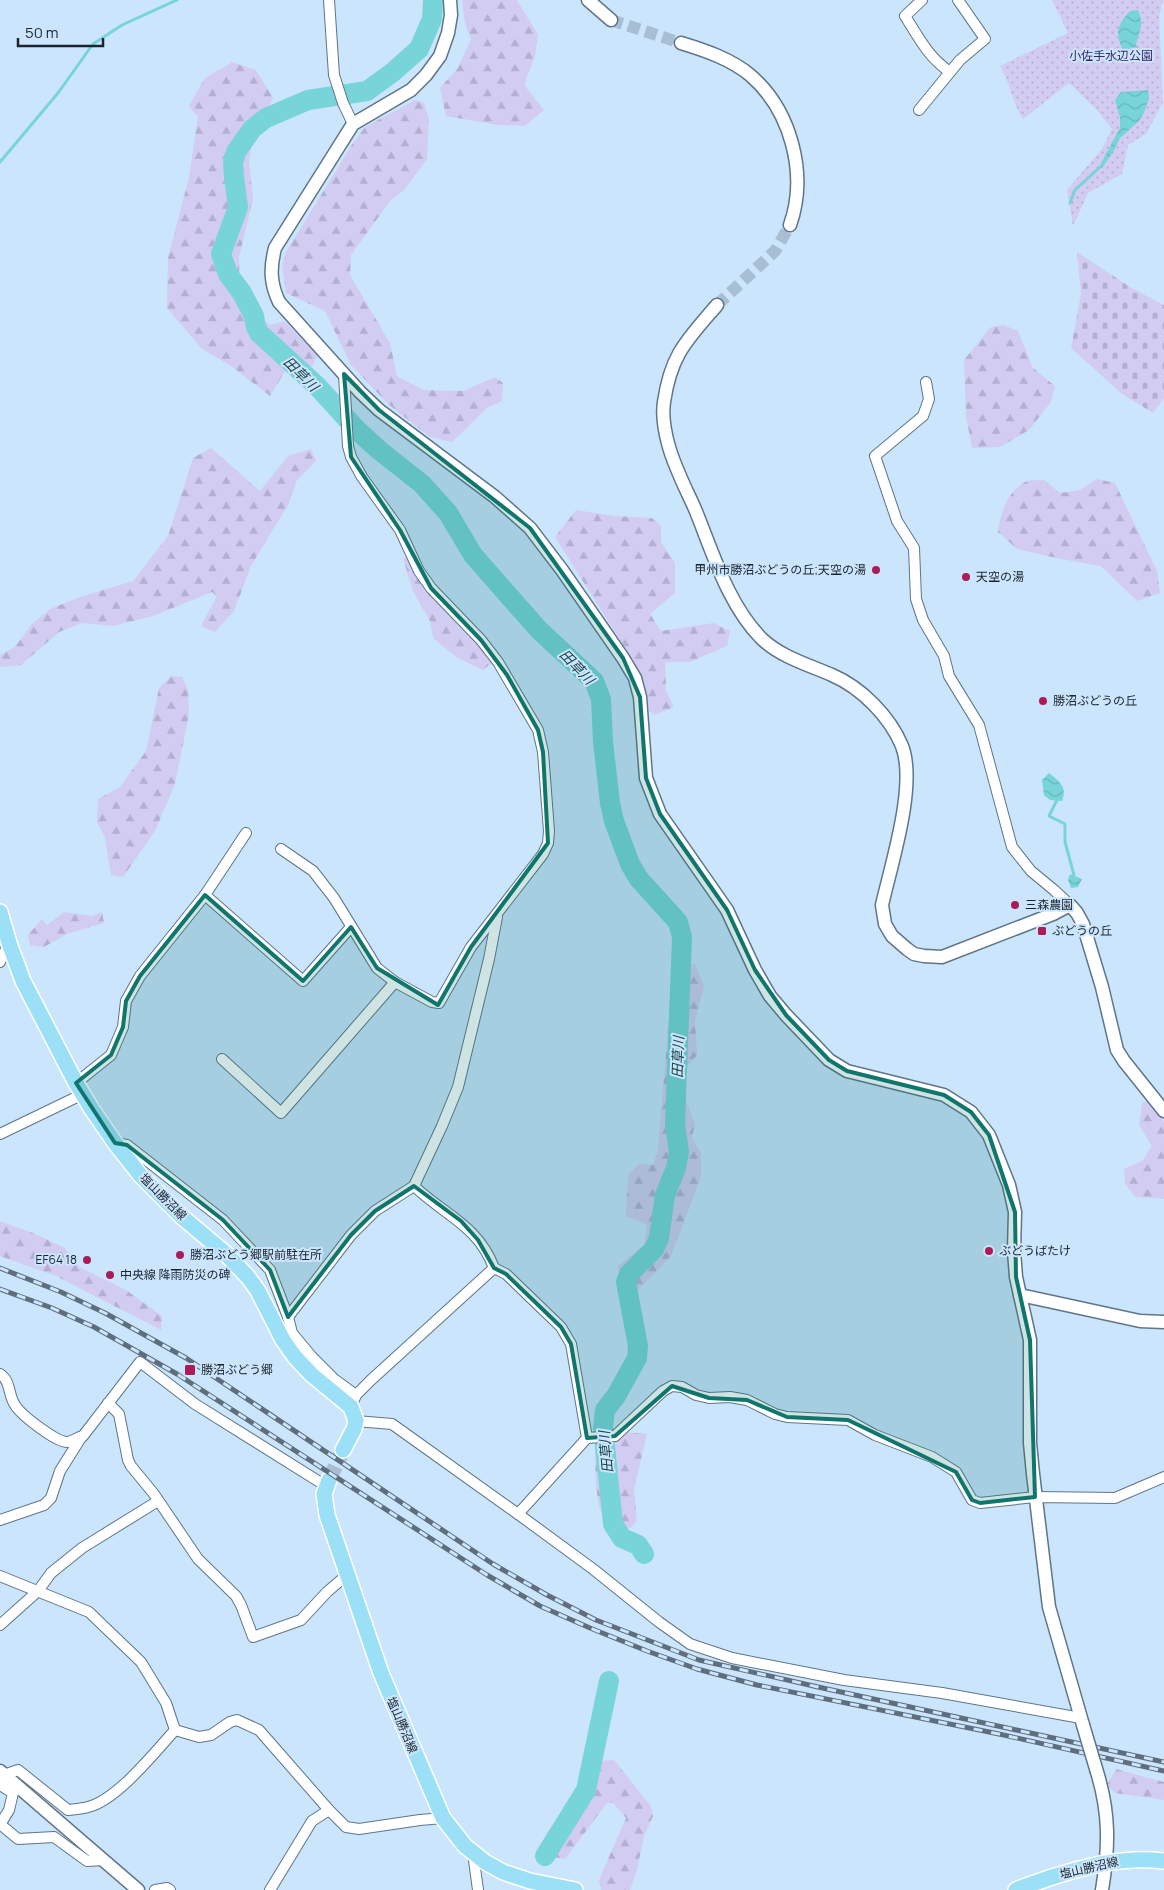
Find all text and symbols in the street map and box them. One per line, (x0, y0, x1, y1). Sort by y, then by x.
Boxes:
scale bar (18, 15, 102, 47)
text: 50 m (25, 22, 59, 43)
park label: 小佐手水辺公園 (1069, 47, 1153, 64)
water label: 田草川 (280, 352, 324, 397)
place label: 甲州市勝沼ぶどうの丘;天空の湯 (694, 561, 866, 578)
marker: 甲州市勝沼ぶどうの丘;天空の湯 (870, 564, 882, 576)
place label: 天空の湯 (976, 568, 1024, 585)
marker: 天空の湯 (960, 571, 972, 583)
water label: 田草川 (556, 645, 600, 690)
place label: 勝沼ぶどうの丘 (1053, 692, 1137, 709)
marker: 勝沼ぶどうの丘 (1037, 695, 1049, 707)
place label: 三森農園 (1025, 896, 1073, 913)
marker: 三森農園 (1009, 899, 1021, 911)
place label: ぶどうの丘 (1052, 922, 1112, 939)
marker: ぶどうの丘 (1036, 925, 1048, 937)
water label: 田草川 (667, 1034, 688, 1078)
street label: 塩山勝沼線 (136, 1169, 191, 1224)
place label: ぶどうばたけ (999, 1242, 1071, 1259)
marker: ぶどうばたけ (983, 1245, 995, 1257)
place label: 勝沼ぶどう郷駅前駐在所 (190, 1246, 322, 1263)
marker: 勝沼ぶどう郷駅前駐在所 (174, 1249, 186, 1261)
place label: EF64 18 (36, 1251, 77, 1268)
marker: EF64 18 (81, 1254, 93, 1266)
place label: 中央線 降雨防災の碑 (120, 1266, 230, 1283)
marker: 中央線 降雨防災の碑 (104, 1269, 116, 1281)
place label: 勝沼ぶどう郷 (201, 1361, 273, 1378)
marker: 勝沼ぶどう郷 (183, 1363, 197, 1377)
water label: 田草川 (594, 1428, 617, 1474)
street label: 塩山勝沼線 (383, 1694, 422, 1756)
street label: 塩山勝沼線 (1058, 1852, 1120, 1883)

